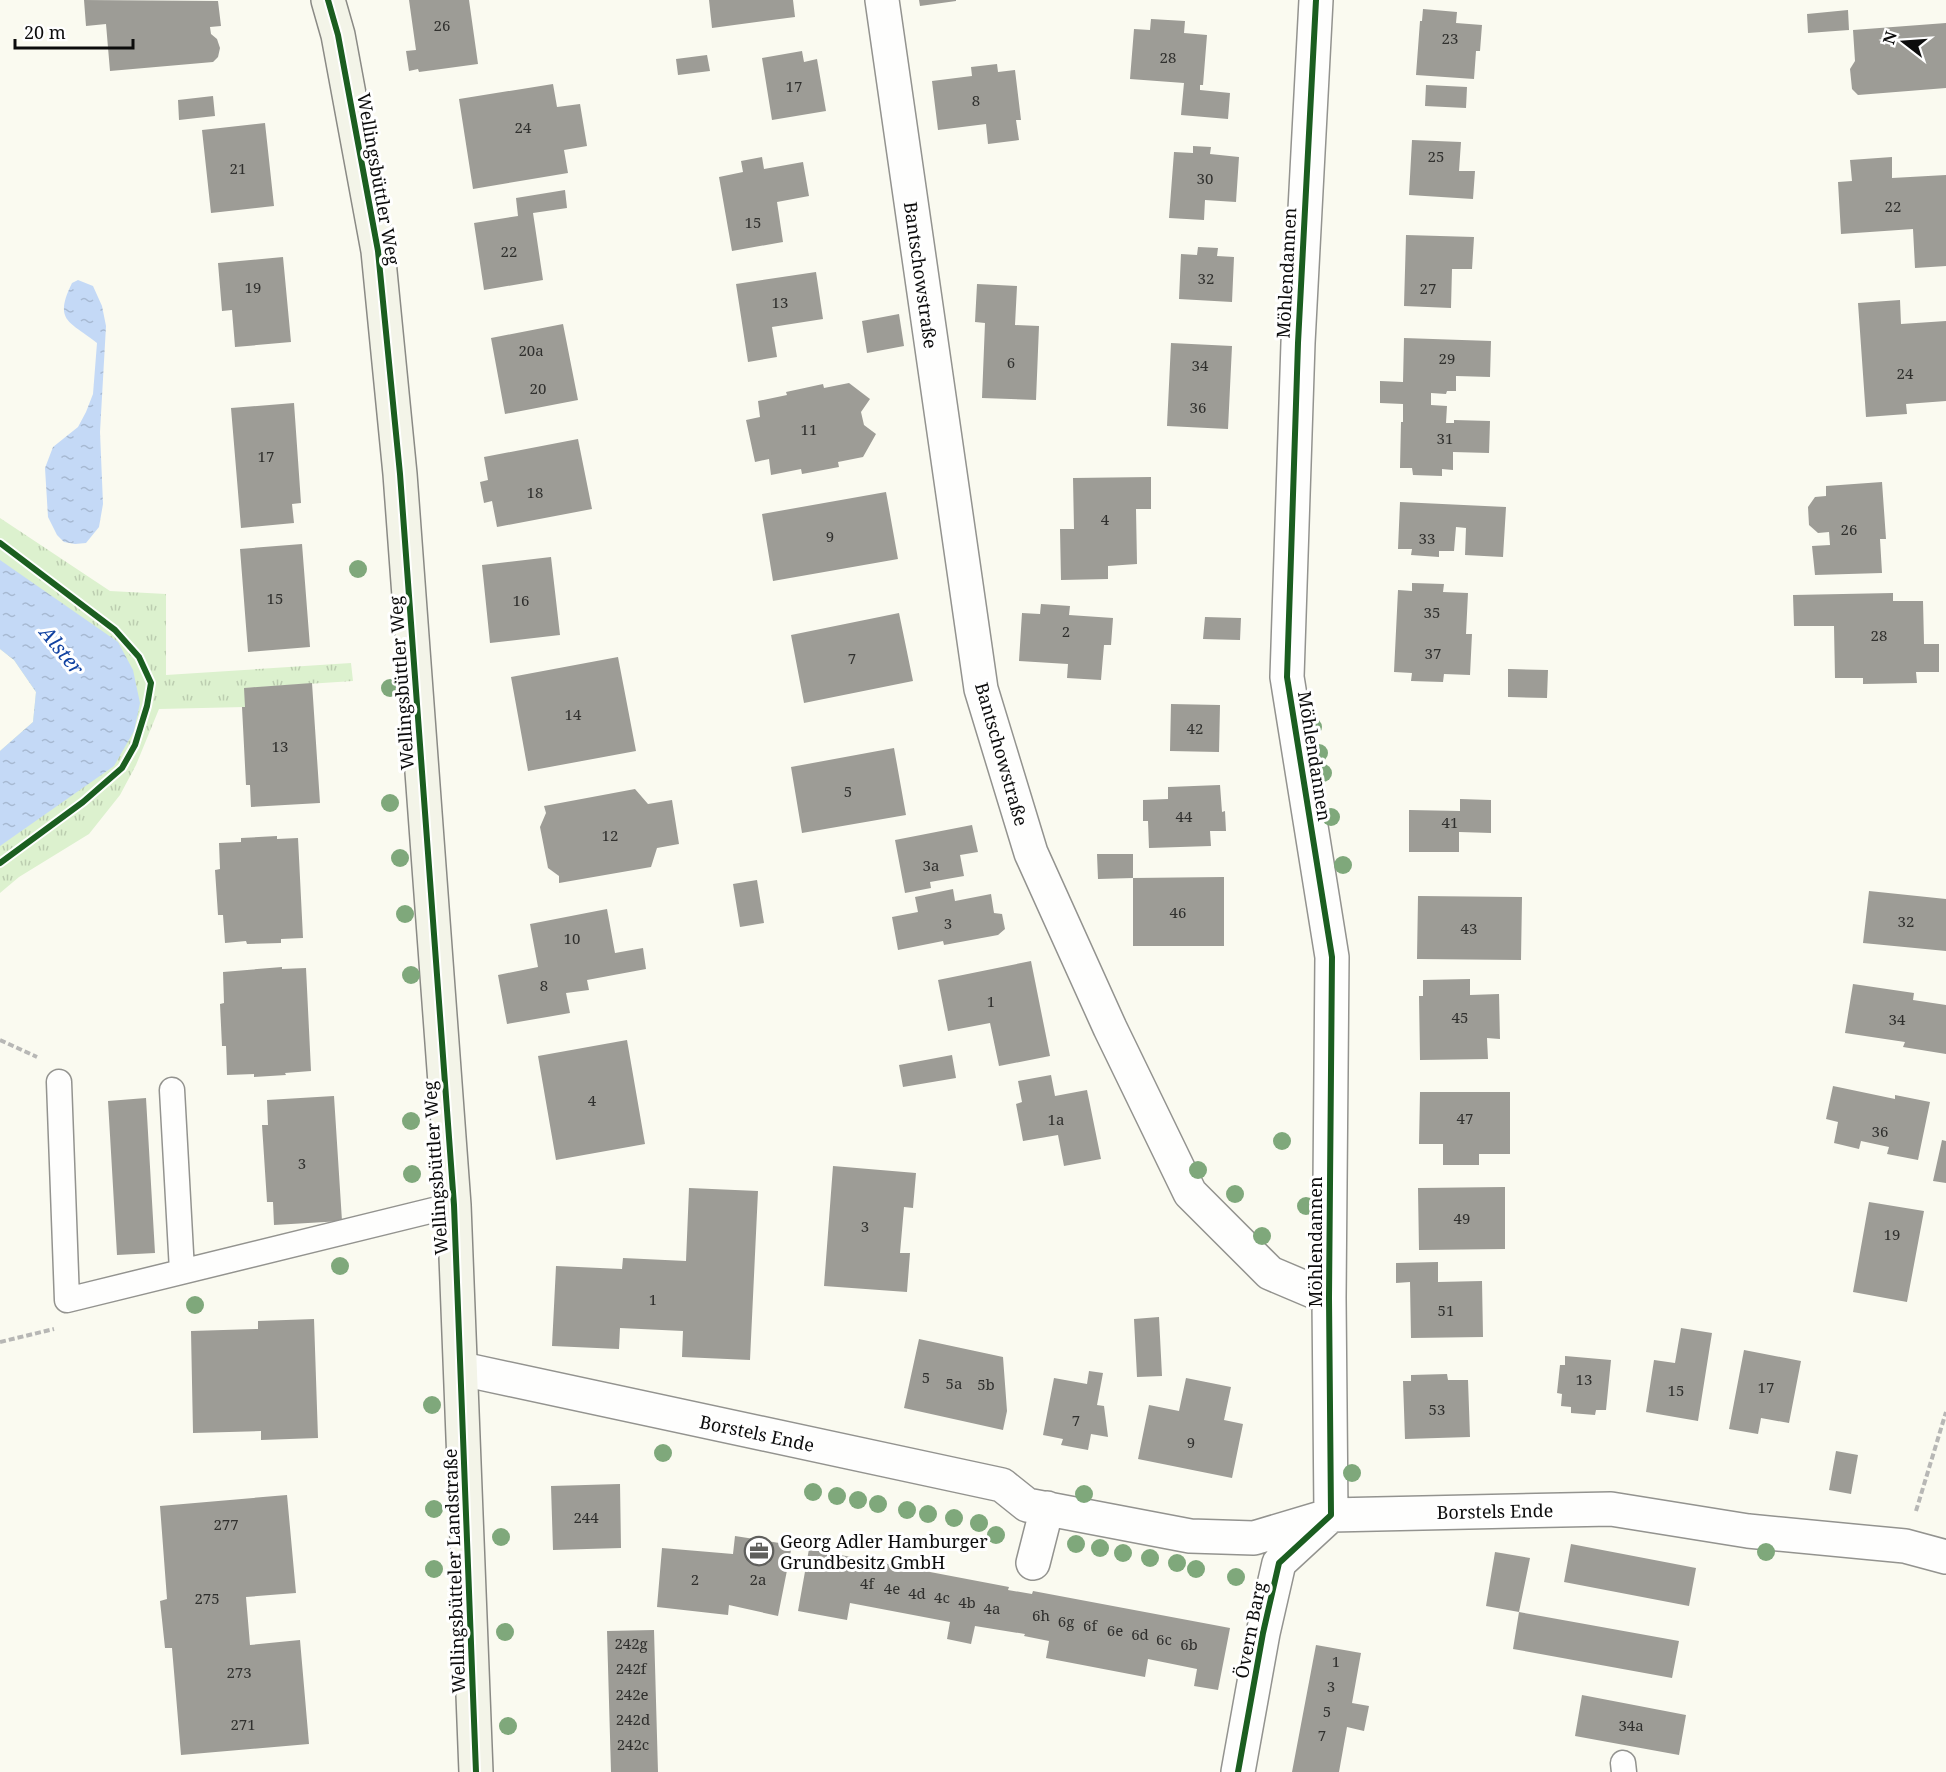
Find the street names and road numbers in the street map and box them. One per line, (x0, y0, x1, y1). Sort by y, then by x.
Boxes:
street label: Wellingsbüttler Weg (352, 91, 406, 267)
street label: Bantschowstraße (899, 200, 943, 350)
street label: Möhlendannen (1271, 206, 1301, 339)
street label: Wellingsbüttler Weg (383, 595, 419, 771)
street label: Bantschowstraße (970, 679, 1034, 829)
street label: Möhlendannen (1293, 689, 1337, 823)
street label: Wellingsbüttler Weg (417, 1080, 453, 1256)
street label: Möhlendannen (1303, 1176, 1327, 1308)
street label: Borstels Ende (697, 1409, 817, 1457)
street label: Wellingsbütteler Landstraße (438, 1448, 470, 1694)
street label: Borstels Ende (1436, 1498, 1554, 1524)
street label: Övern Barg (1229, 1579, 1271, 1681)

